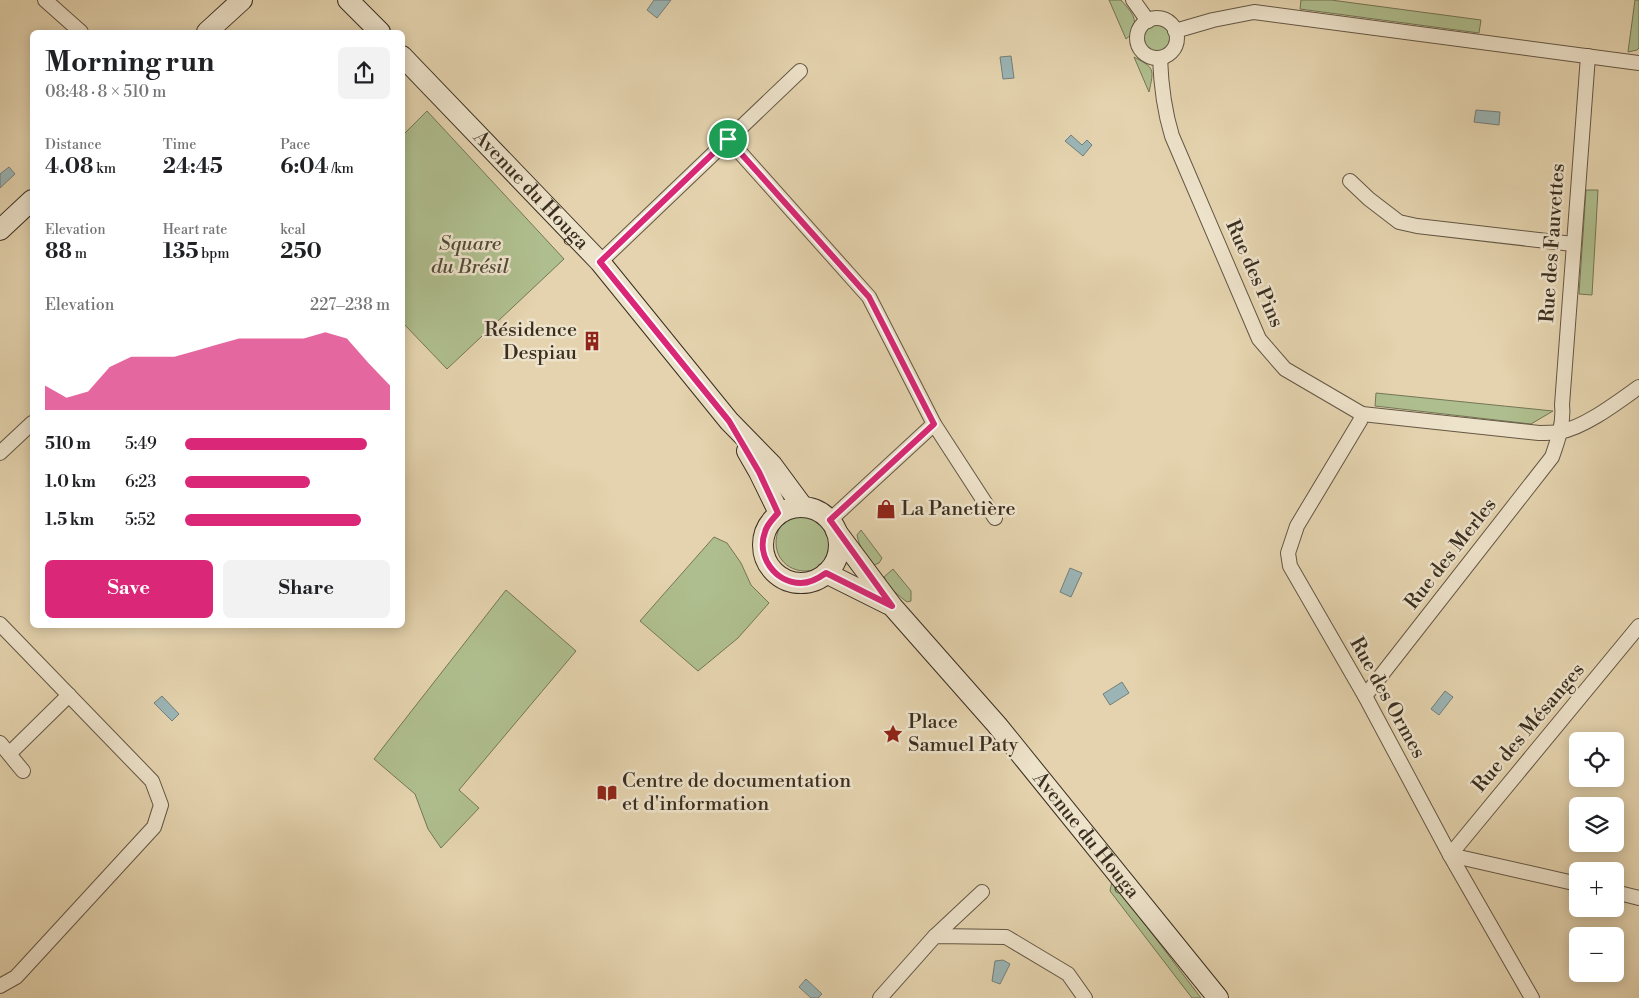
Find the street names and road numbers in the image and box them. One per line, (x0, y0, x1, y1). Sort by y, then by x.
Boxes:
street label: Avenue du Houga (467, 124, 595, 256)
street label: Rue des Fauvettes (1535, 162, 1571, 324)
street label: Rue des Pins (1219, 217, 1289, 331)
street label: Rue des Merles (1400, 493, 1502, 615)
street label: Rue des Ormes (1343, 633, 1431, 763)
street label: Rue des Mésanges (1468, 658, 1590, 798)
street label: Avenue du Houga (1027, 766, 1146, 904)

